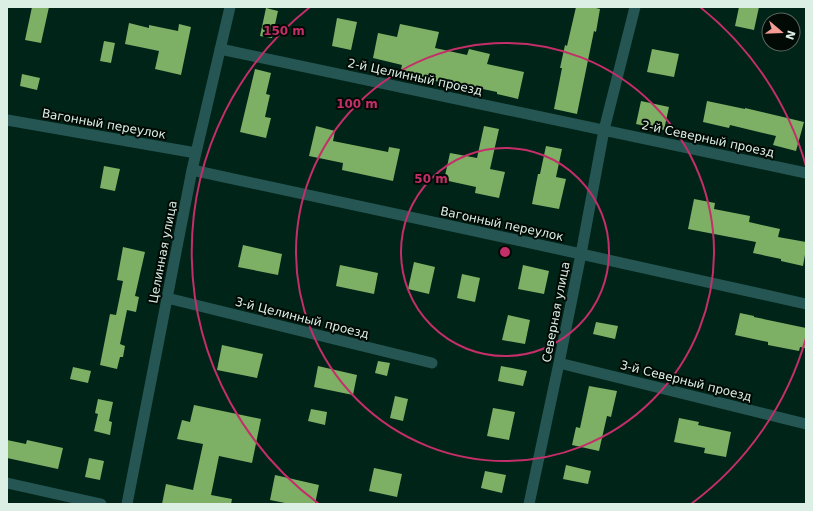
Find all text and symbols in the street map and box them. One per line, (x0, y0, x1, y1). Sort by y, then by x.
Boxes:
north arrow (761, 12, 801, 52)
text: 150 m (263, 24, 305, 38)
text: N (782, 29, 798, 42)
street label: 2-й Целинный проезд (346, 56, 484, 98)
text: 100 m (336, 97, 378, 111)
street label: Вагонный переулок (41, 106, 167, 142)
street label: 2-й Северный проезд (640, 118, 776, 160)
text: 50 m (414, 172, 448, 186)
street label: Целинная улица (146, 199, 180, 305)
street label: Вагонный переулок (439, 204, 565, 244)
centre of rings (498, 245, 512, 259)
street label: Северная улица (539, 261, 573, 363)
street label: 3-й Целинный проезд (234, 295, 370, 341)
street label: 3-й Северный проезд (619, 358, 753, 404)

